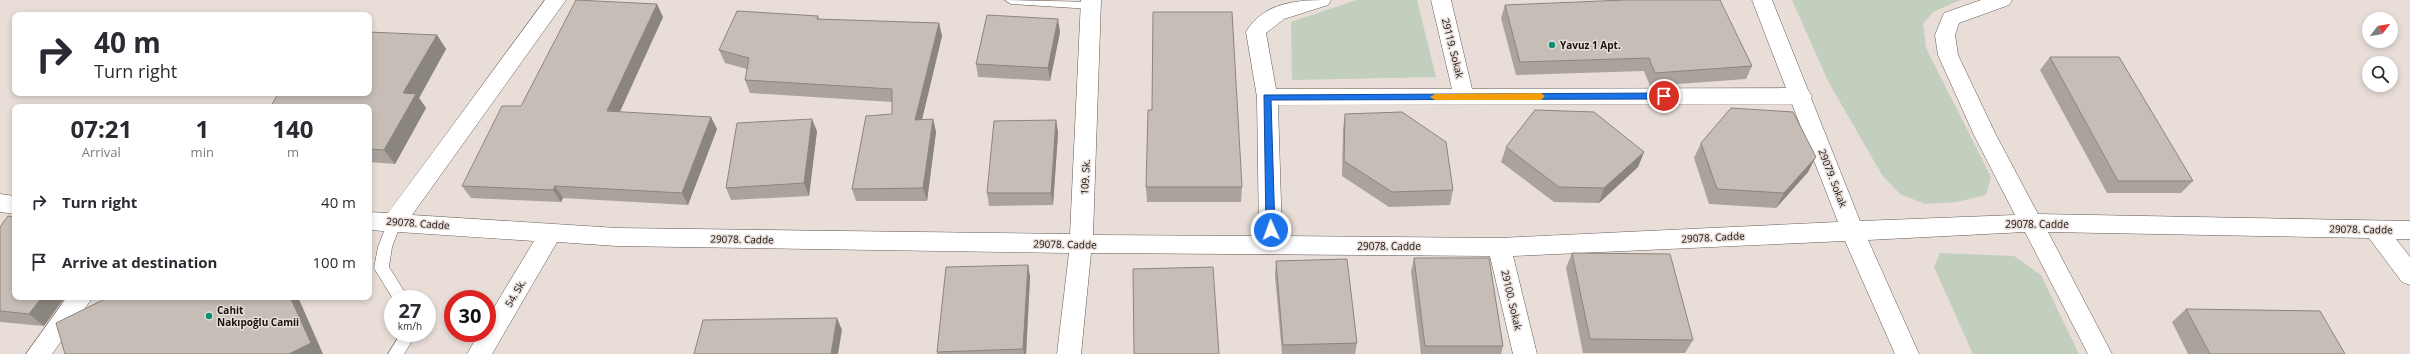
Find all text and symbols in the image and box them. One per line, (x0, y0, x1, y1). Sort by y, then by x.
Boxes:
north arrow (2362, 12, 2398, 48)
map controls (2362, 12, 2398, 92)
street label: 29119. Sokak (1439, 17, 1467, 80)
text: 40 m (94, 23, 161, 61)
icon: right (28, 28, 80, 80)
place label: Yavuz 1 Apt. (1560, 38, 1621, 52)
marker: Yavuz 1 Apt. (1547, 40, 1557, 50)
button: search (2362, 56, 2398, 92)
text: Turn right (94, 59, 177, 83)
pin (1647, 79, 1681, 113)
icon: arrive (1653, 85, 1675, 107)
text: 07:21 (70, 112, 132, 145)
text: 1 (195, 112, 209, 145)
text: 140 (272, 112, 314, 145)
text: Arrival (82, 143, 121, 161)
text: min (191, 143, 214, 161)
text: m (287, 143, 299, 161)
street label: 29079. Sokak (1815, 147, 1851, 210)
street label: 109. Sk. (1077, 159, 1093, 195)
icon: right (28, 191, 50, 213)
text: Turn right (62, 192, 137, 212)
text: 40 m (321, 192, 356, 212)
position arrow (1250, 209, 1292, 251)
street label: 29078. Cadde (386, 214, 451, 232)
street label: 29078. Cadde (2005, 217, 2069, 231)
street label: 29078. Cadde (2329, 221, 2393, 237)
street label: 29078. Cadde (1681, 228, 1745, 246)
street label: 29078. Cadde (710, 231, 774, 247)
street label: 29078. Cadde (1033, 236, 1097, 252)
street label: 29078. Cadde (1357, 239, 1421, 253)
icon: arrive (28, 251, 50, 273)
text: Arrive at destination (62, 252, 217, 272)
text: 100 m (312, 252, 356, 272)
street label: 29100. Sokak (1498, 269, 1526, 332)
street label: 54. Sk. (501, 277, 529, 309)
speed limit sign: 30 (444, 290, 496, 342)
text: 27 (399, 297, 421, 324)
place label: Cahit Nakıpoğlu Camii (217, 303, 299, 329)
marker: Cahit Nakıpoğlu Camii (204, 311, 214, 321)
text: km/h (398, 319, 422, 333)

